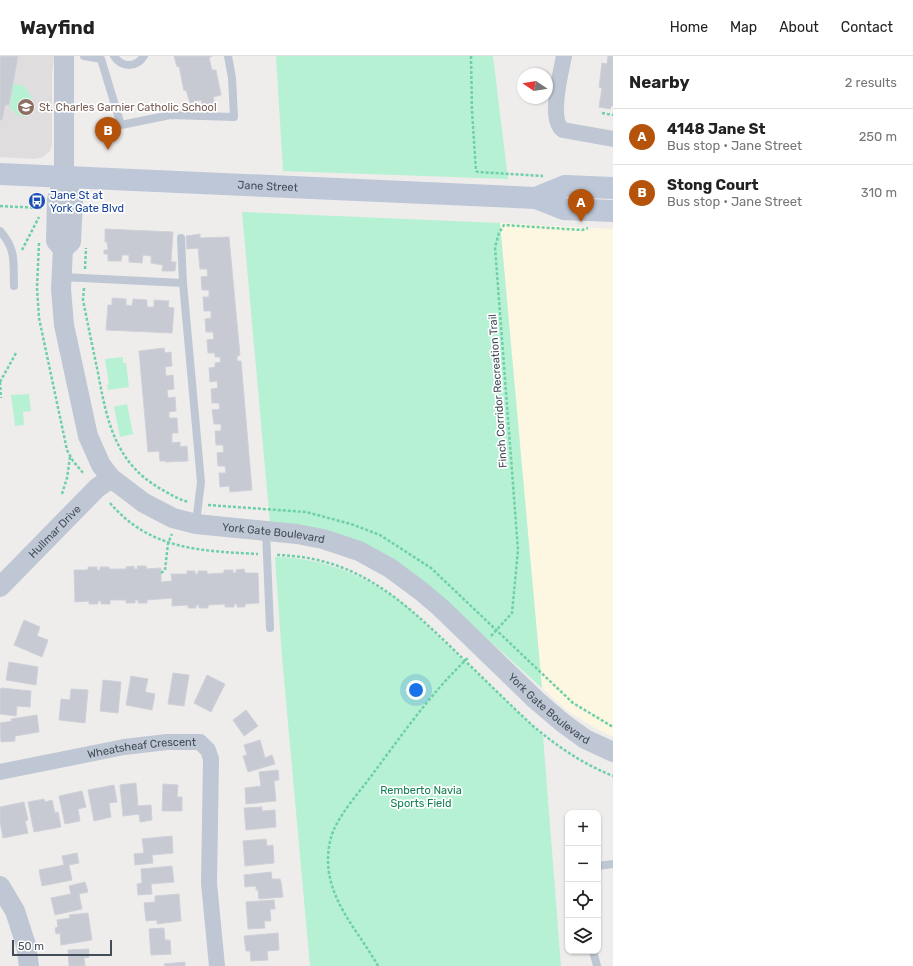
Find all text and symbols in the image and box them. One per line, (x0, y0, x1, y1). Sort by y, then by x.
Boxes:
text: Wayfind (20, 16, 95, 39)
text: Home (670, 19, 708, 36)
text: Map (730, 19, 757, 36)
text: About (779, 19, 819, 36)
text: Contact (841, 19, 893, 36)
north arrow (517, 68, 553, 104)
text: Nearby (629, 72, 690, 92)
text: 2 results (845, 75, 897, 90)
school or university icon: St. Charles Garnier Catholic School (16, 97, 36, 117)
place label: St. Charles Garnier Catholic School (39, 101, 217, 114)
pin: B (95, 117, 121, 150)
text: 4148 Jane St (667, 120, 766, 138)
text: A (637, 129, 647, 144)
text: 250 m (859, 129, 897, 144)
text: Bus stop · Jane Street (667, 138, 802, 153)
text: Stong Court (667, 176, 759, 194)
street label: Jane Street (237, 178, 299, 194)
text: B (637, 185, 647, 200)
text: 310 m (861, 185, 897, 200)
place label: Jane St at York Gate Blvd (50, 189, 124, 215)
pin: A (568, 189, 594, 222)
bus stop icon: Jane St at York Gate Blvd (27, 191, 47, 211)
text: Bus stop · Jane Street (667, 194, 802, 209)
street label: Finch Corridor Recreation Trail (486, 314, 510, 468)
street label: Hullmar Drive (26, 502, 83, 560)
street label: York Gate Boulevard (222, 520, 326, 546)
street label: York Gate Boulevard (506, 670, 592, 747)
your location (406, 680, 426, 700)
street label: Wheatsheaf Crescent (86, 736, 197, 761)
park label: Remberto Navia Sports Field (380, 784, 462, 810)
map controls (565, 810, 601, 954)
button: + (565, 810, 601, 846)
button: − (565, 846, 601, 882)
button: locate (565, 882, 601, 918)
button: layers (565, 918, 601, 954)
scale bar (12, 938, 112, 957)
text: 50 m (18, 940, 44, 953)

